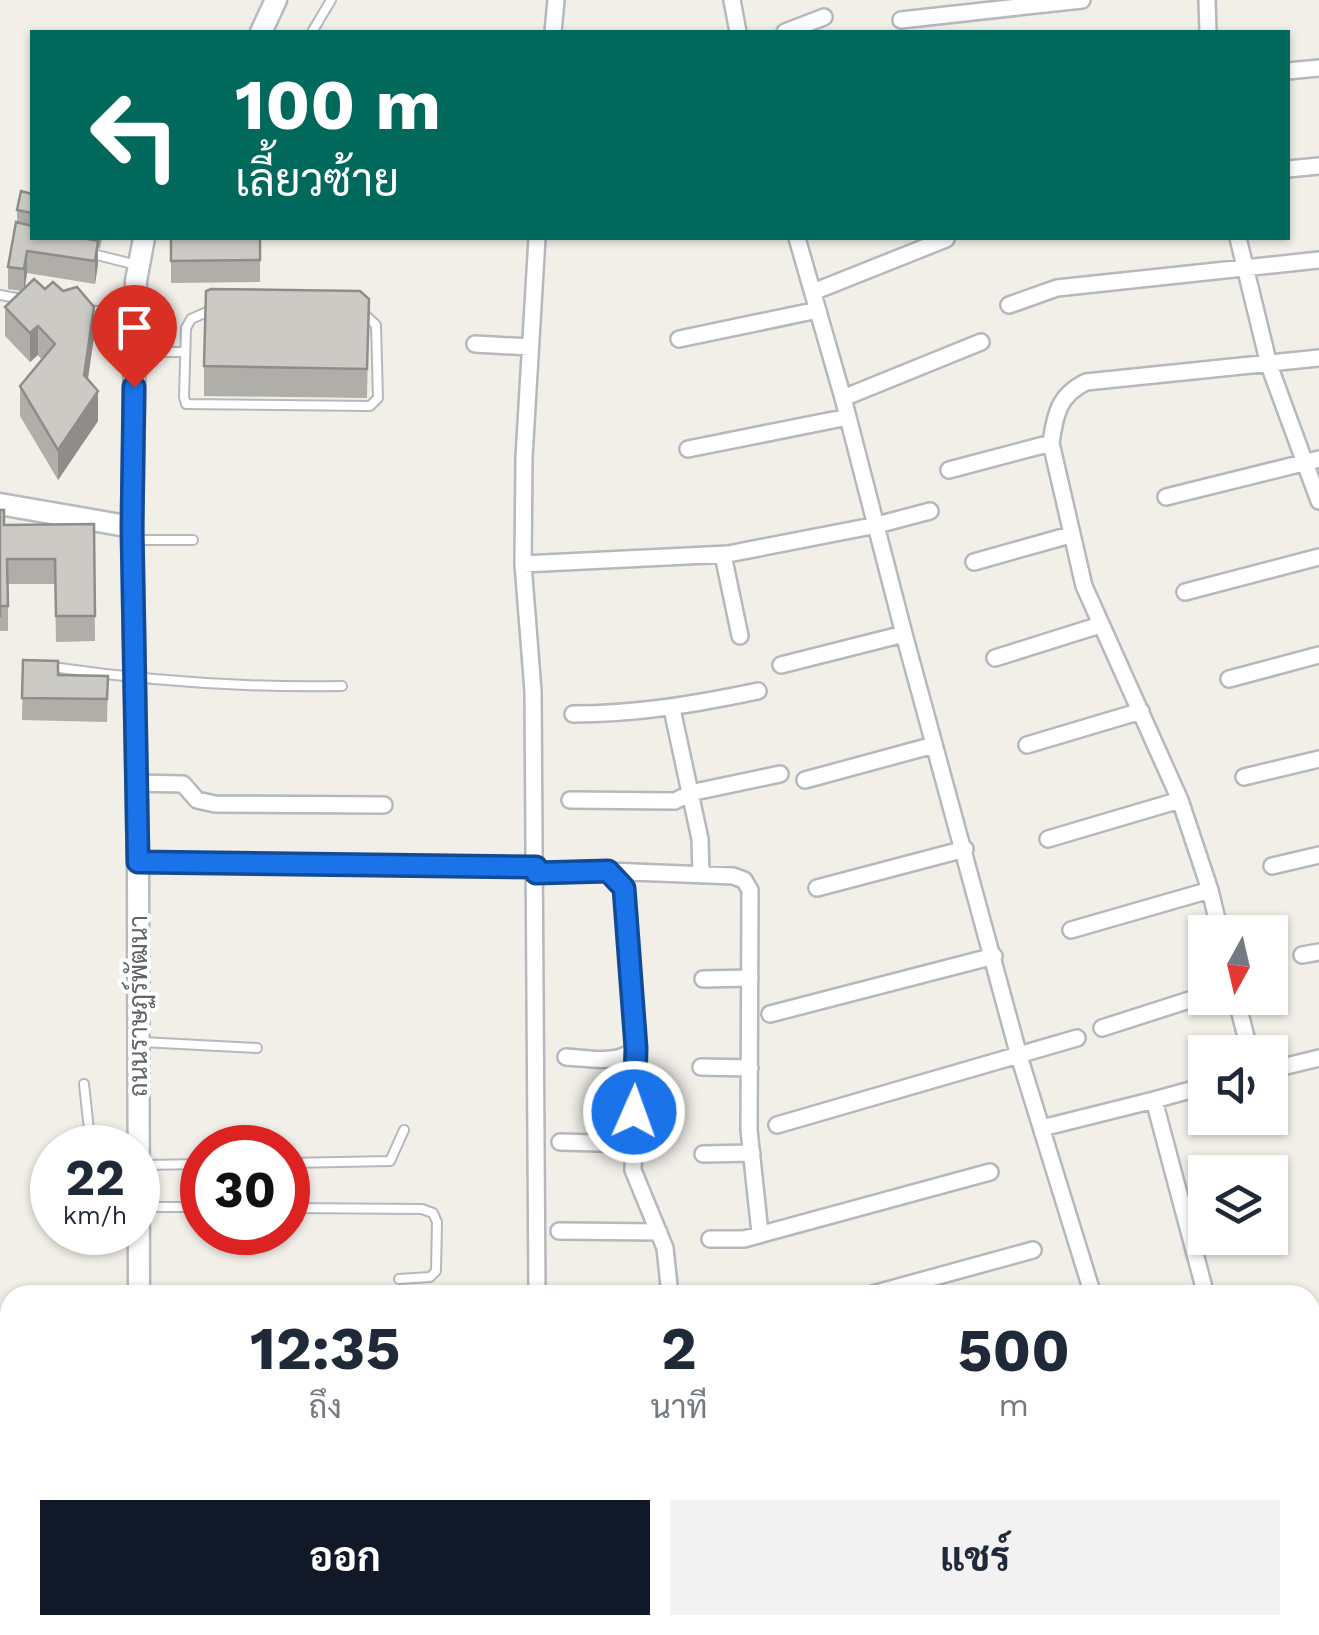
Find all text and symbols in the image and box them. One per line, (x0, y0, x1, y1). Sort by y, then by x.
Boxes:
text: 100 m (235, 64, 441, 146)
icon: left (70, 70, 200, 200)
text: เลี้ยวซ้าย (235, 154, 399, 207)
pin (92, 285, 177, 388)
icon: arrive (107, 300, 162, 355)
street label: ถนนราษฏร์พัฒนา (121, 915, 156, 1097)
north arrow (1188, 915, 1288, 1015)
map controls (1188, 915, 1288, 1255)
button: sound (1188, 1035, 1288, 1135)
position arrow (582, 1060, 686, 1164)
speed limit sign: 30 (180, 1125, 310, 1255)
text: 22 (65, 1148, 125, 1207)
button: layers (1188, 1155, 1288, 1255)
text: km/h (63, 1201, 127, 1230)
text: 12:35 (250, 1313, 400, 1384)
text: 2 (661, 1313, 697, 1384)
text: 500 (958, 1315, 1070, 1386)
text: m (998, 1386, 1029, 1424)
text: ถึง (309, 1388, 342, 1426)
text: นาที (651, 1388, 707, 1426)
button: ออก (40, 1500, 650, 1615)
button: แชร์ (670, 1500, 1280, 1615)

